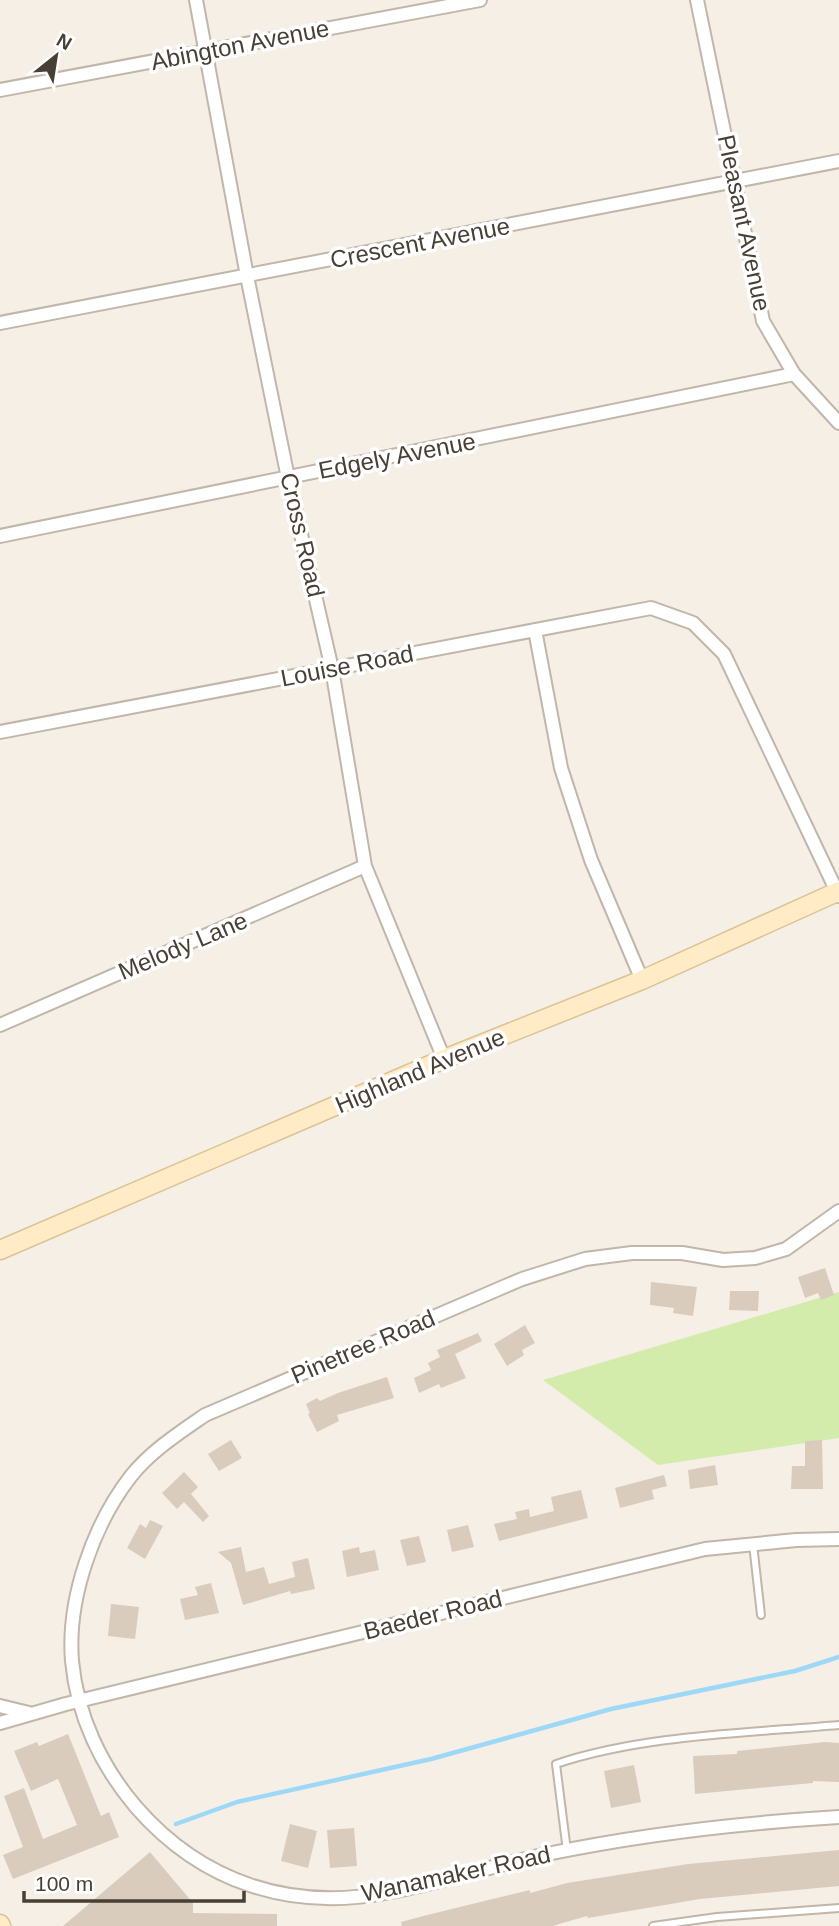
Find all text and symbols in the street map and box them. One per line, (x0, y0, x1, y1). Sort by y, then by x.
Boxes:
street label: Abington Avenue (148, 14, 331, 75)
north arrow (21, 21, 91, 91)
text: N (53, 29, 75, 54)
street label: Pleasant Avenue (713, 132, 776, 314)
street label: Crescent Avenue (328, 212, 512, 273)
street label: Edgely Avenue (316, 427, 478, 484)
street label: Cross Road (275, 470, 330, 600)
street label: Louise Road (278, 639, 416, 692)
street label: Melody Lane (114, 906, 251, 985)
street label: Highland Avenue (331, 1023, 508, 1118)
street label: Pinetree Road (287, 1304, 439, 1389)
street label: Baeder Road (361, 1584, 505, 1645)
street label: Wanamaker Road (359, 1840, 553, 1907)
scale bar (24, 1860, 245, 1904)
text: 100 m (35, 1872, 93, 1895)

